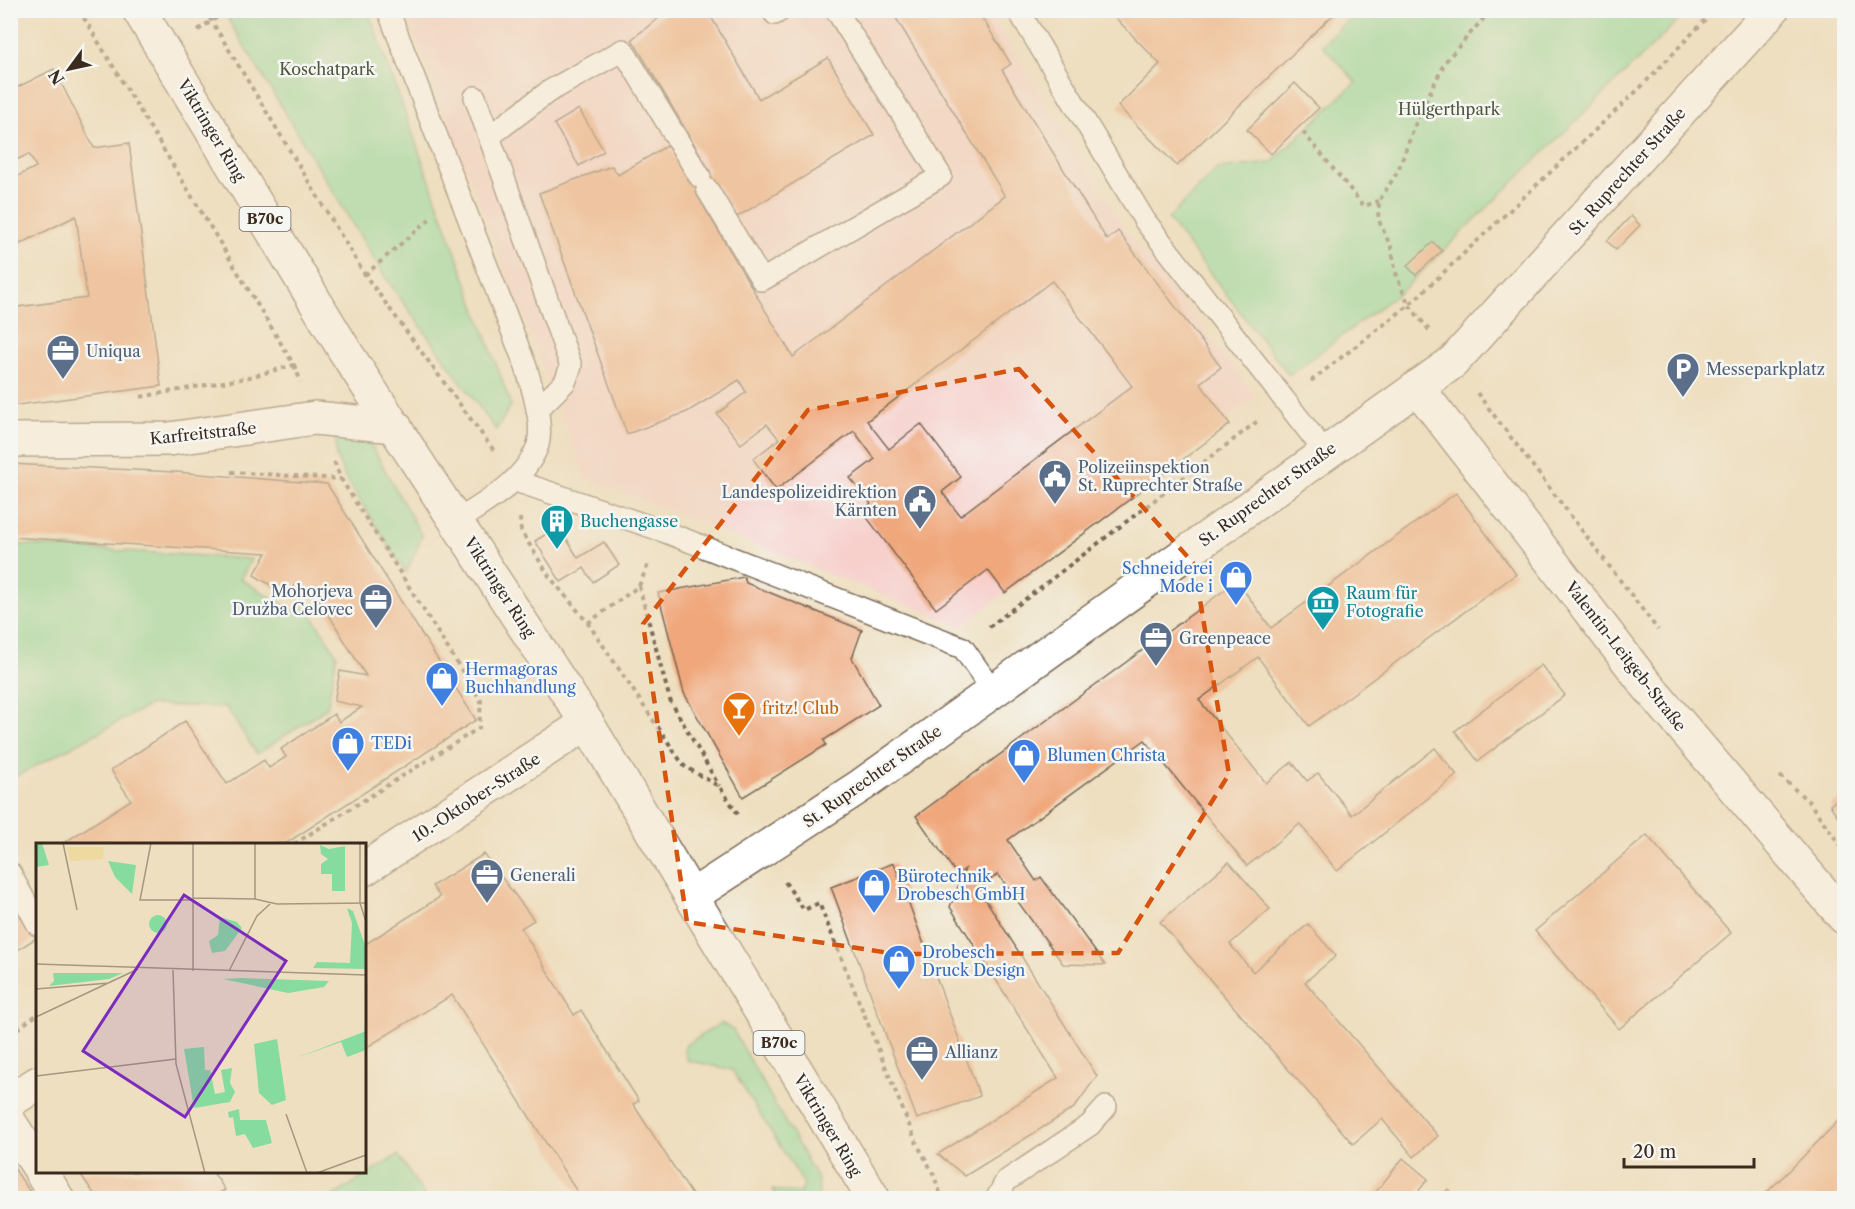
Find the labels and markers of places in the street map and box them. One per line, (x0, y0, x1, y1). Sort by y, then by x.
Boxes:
office icon: Uniqua (45, 333, 81, 380)
place label: Uniqua (86, 341, 141, 361)
parking icon: Messeparkplatz (1665, 351, 1701, 398)
place label: Messeparkplatz (1706, 359, 1825, 379)
place label: Polizeiinspektion St. Ruprechter Straße (1078, 457, 1243, 495)
public building icon: Polizeiinspektion St. Ruprechter Straße (1037, 458, 1073, 505)
place label: Landespolizeidirektion Kärnten (721, 482, 897, 520)
public building icon: Landespolizeidirektion Kärnten (902, 483, 938, 530)
building icon: Buchengasse (539, 503, 575, 550)
place label: Buchengasse (580, 511, 678, 531)
place label: Schneiderei Mode i (1122, 558, 1213, 596)
shop icon: Schneiderei Mode i (1218, 559, 1254, 606)
place label: Mohorjeva Družba Celovec (232, 581, 354, 619)
office icon: Mohorjeva Družba Celovec (358, 582, 394, 629)
place label: Raum für Fotografie (1346, 583, 1424, 621)
museum icon: Raum für Fotografie (1305, 584, 1341, 631)
office icon: Greenpeace (1138, 620, 1174, 667)
place label: Greenpeace (1179, 628, 1271, 648)
place label: Hermagoras Buchhandlung (465, 659, 576, 697)
shop icon: Hermagoras Buchhandlung (424, 660, 460, 707)
bar icon: fritz! Club (721, 690, 757, 737)
place label: fritz! Club (762, 698, 839, 718)
shop icon: TEDi (330, 725, 366, 772)
place label: TEDi (371, 733, 412, 753)
shop icon: Blumen Christa (1006, 737, 1042, 784)
place label: Blumen Christa (1047, 745, 1166, 765)
office icon: Generali (469, 857, 505, 904)
place label: Generali (510, 865, 576, 885)
place label: Bürotechnik Drobesch GmbH (897, 866, 1025, 904)
shop icon: Bürotechnik Drobesch GmbH (856, 867, 892, 914)
place label: Drobesch Druck Design (922, 942, 1025, 980)
shop icon: Drobesch Druck Design (881, 943, 917, 990)
office icon: Allianz (904, 1034, 940, 1081)
place label: Allianz (944, 1042, 998, 1062)

